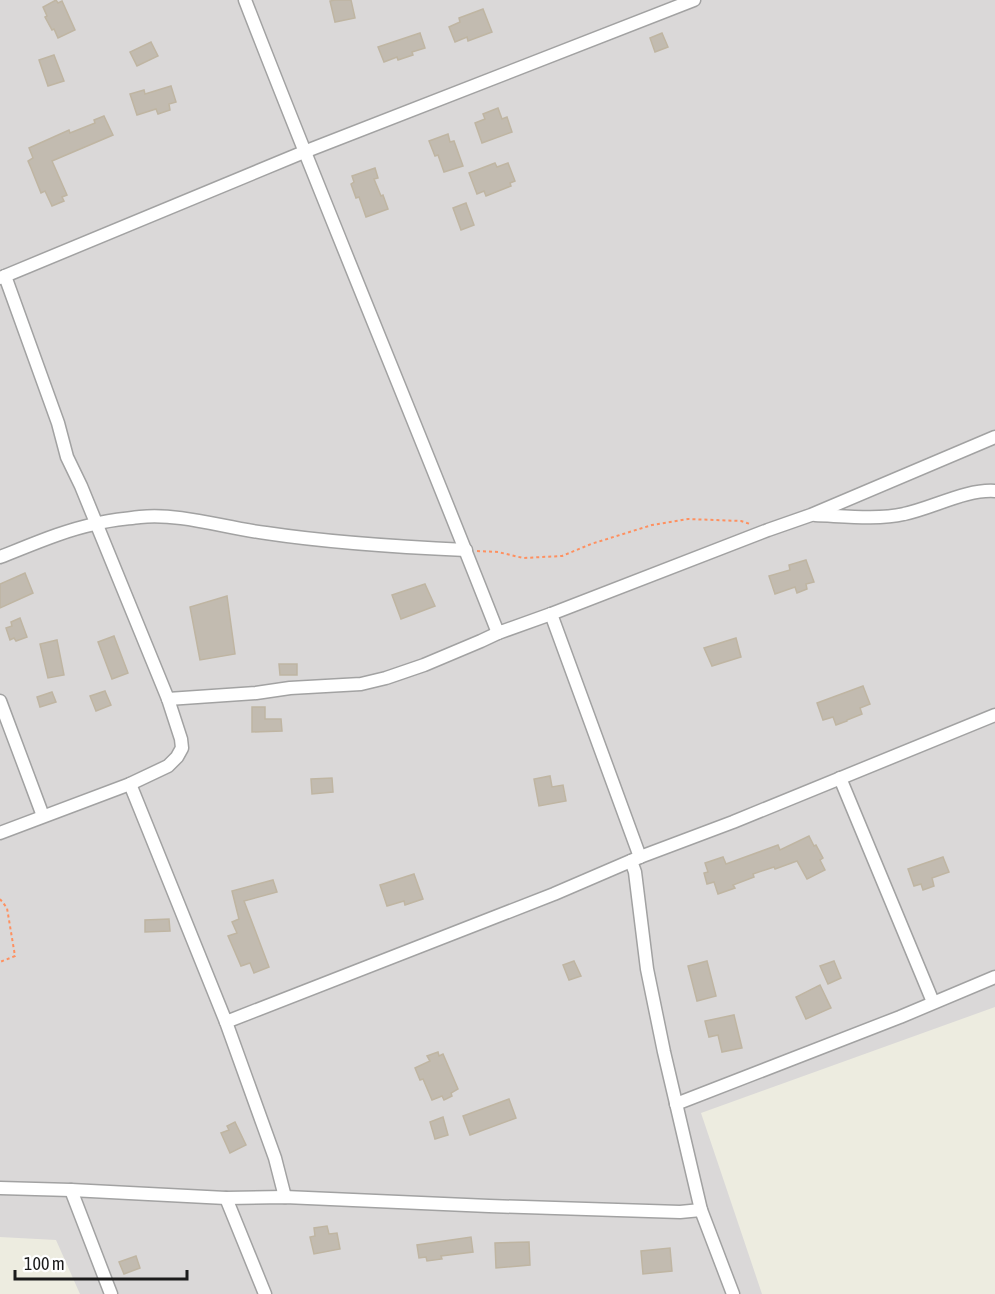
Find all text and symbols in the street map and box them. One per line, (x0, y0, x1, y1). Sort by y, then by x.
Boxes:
scale bar (15, 1243, 188, 1281)
text: 100 m (24, 1253, 65, 1274)

